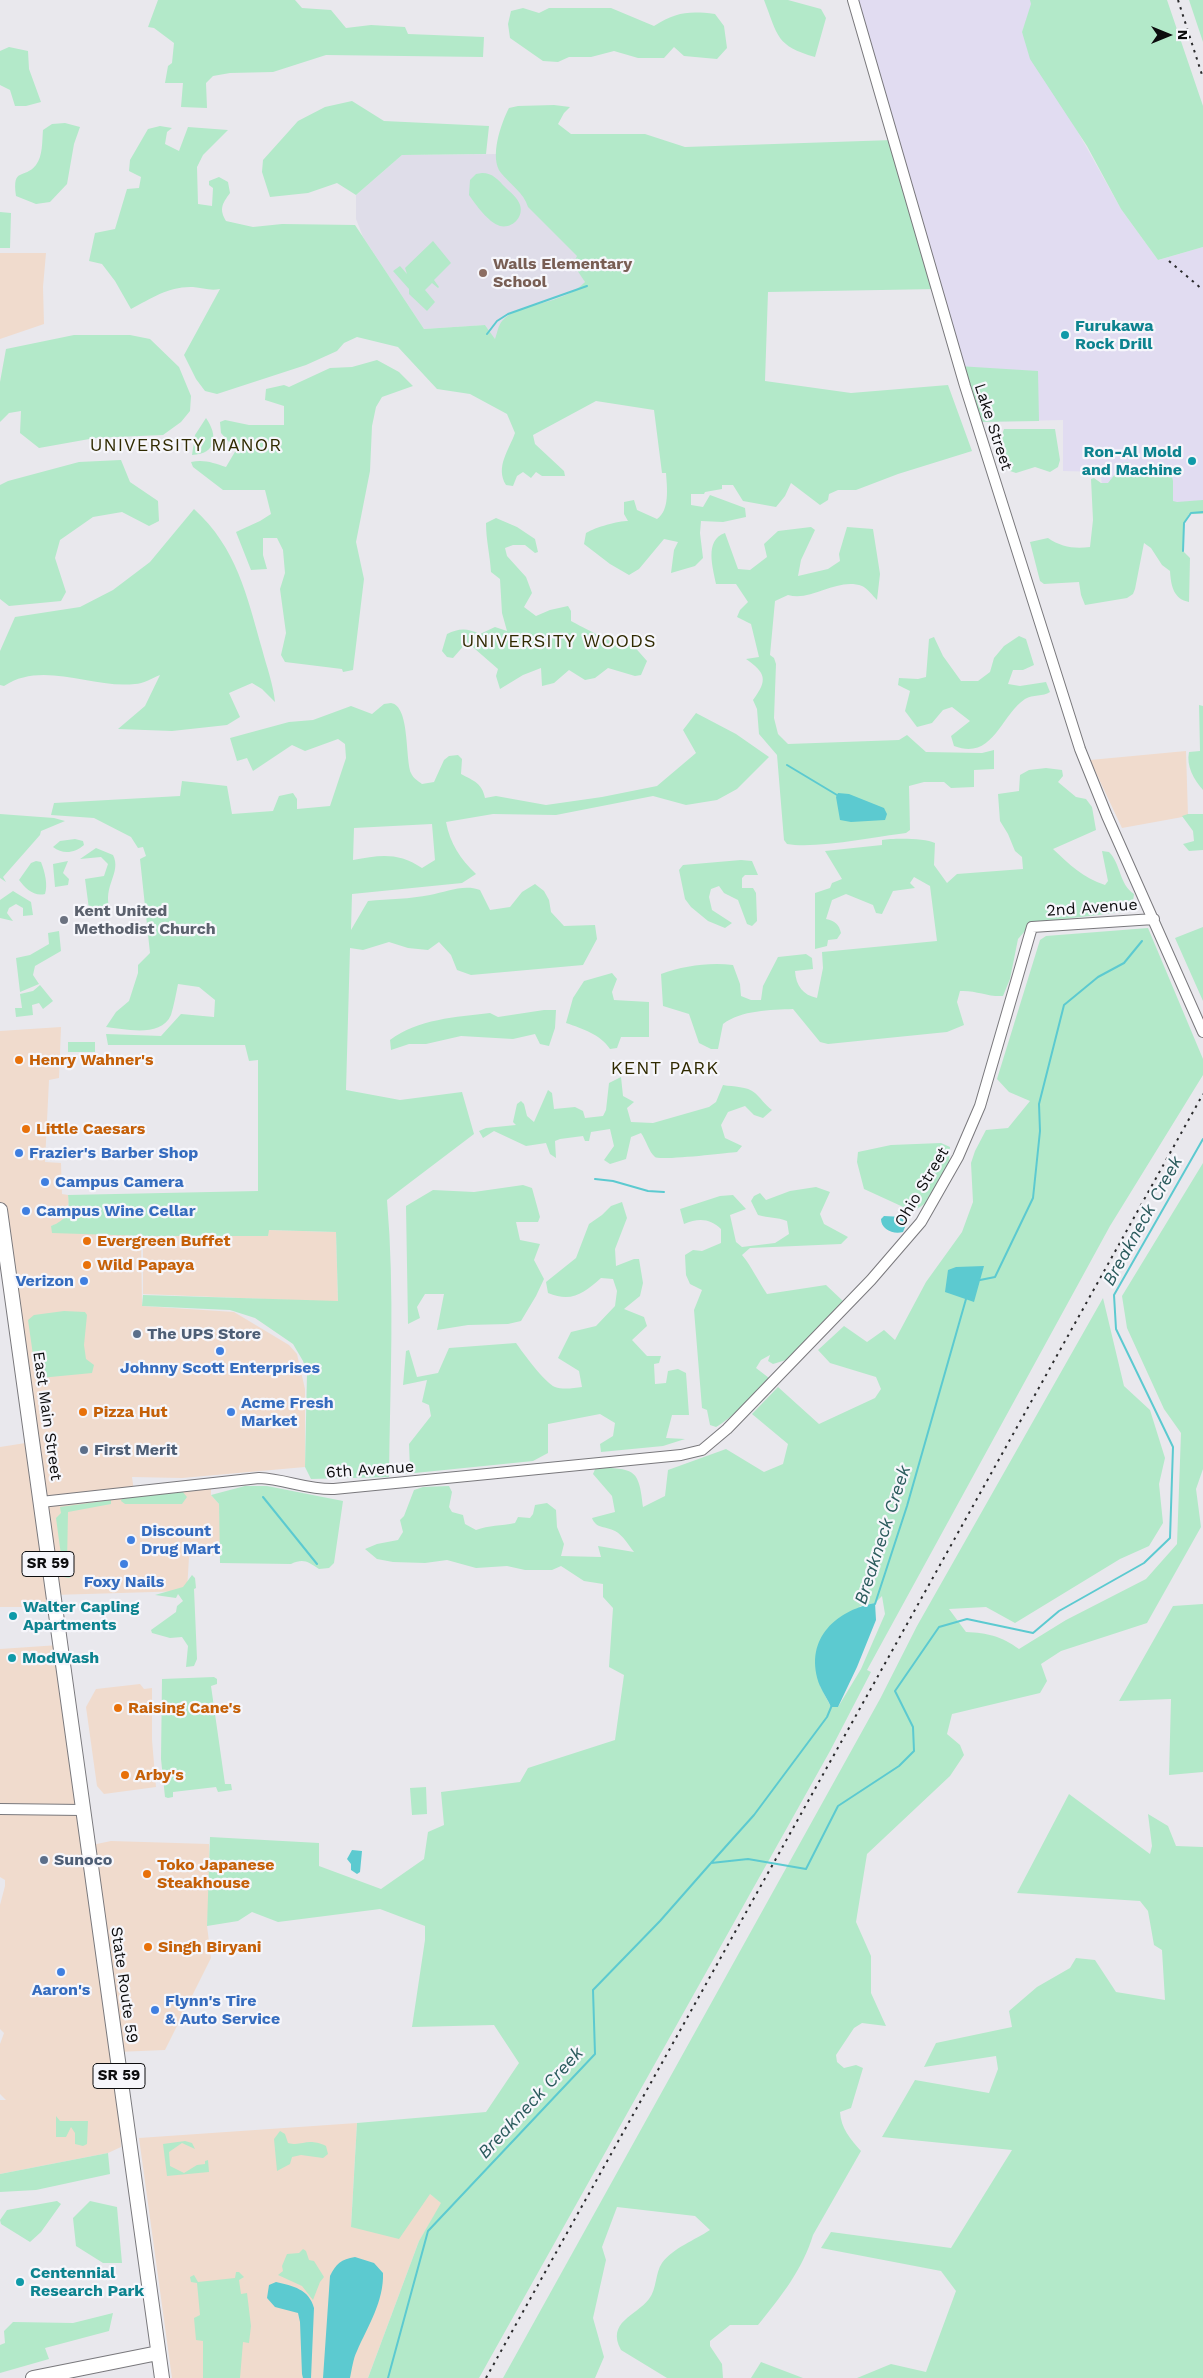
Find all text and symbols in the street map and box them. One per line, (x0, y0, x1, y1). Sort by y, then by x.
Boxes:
north arrow (1143, 10, 1193, 60)
text: N (1175, 30, 1191, 40)
place label: Walls Elementary School (493, 254, 632, 292)
marker: Walls Elementary School (477, 267, 489, 279)
place label: Furukawa Rock Drill (1075, 316, 1154, 354)
marker: Furukawa Rock Drill (1059, 329, 1071, 341)
street label: Lake Street (970, 381, 1016, 473)
district label: UNIVERSITY MANOR (88, 435, 284, 457)
place label: Ron-Al Mold and Machine (1082, 442, 1182, 480)
marker: Ron-Al Mold and Machine (1186, 455, 1198, 467)
district label: UNIVERSITY WOODS (459, 631, 659, 653)
street label: 2nd Avenue (1046, 895, 1138, 921)
place label: Kent United Methodist Church (74, 901, 216, 939)
marker: Kent United Methodist Church (58, 914, 70, 926)
place label: Henry Wahner's (29, 1050, 153, 1070)
marker: Henry Wahner's (13, 1054, 25, 1066)
district label: KENT PARK (610, 1058, 720, 1080)
place label: Little Caesars (36, 1119, 145, 1139)
marker: Little Caesars (20, 1123, 32, 1135)
place label: Frazier's Barber Shop (29, 1143, 198, 1163)
street label: Ohio Street (891, 1144, 953, 1230)
marker: Frazier's Barber Shop (13, 1147, 25, 1159)
water label: Breakneck Creek (1098, 1152, 1188, 1290)
place label: Campus Camera (55, 1172, 184, 1192)
marker: Campus Camera (39, 1176, 51, 1188)
place label: Campus Wine Cellar (36, 1201, 196, 1221)
marker: Campus Wine Cellar (20, 1205, 32, 1217)
place label: Evergreen Buffet (97, 1231, 230, 1251)
marker: Evergreen Buffet (81, 1235, 93, 1247)
place label: Wild Papaya (97, 1255, 194, 1275)
marker: Wild Papaya (81, 1259, 93, 1271)
place label: Verizon (15, 1271, 74, 1291)
marker: Verizon (78, 1275, 90, 1287)
place label: The UPS Store (147, 1324, 261, 1344)
marker: The UPS Store (131, 1328, 143, 1340)
marker: Johnny Scott Enterprises (214, 1345, 226, 1357)
street label: East Main Street (28, 1350, 66, 1482)
place label: Johnny Scott Enterprises (120, 1358, 320, 1378)
place label: Acme Fresh Market (241, 1393, 334, 1431)
place label: Pizza Hut (93, 1402, 167, 1422)
marker: Pizza Hut (77, 1406, 89, 1418)
marker: Acme Fresh Market (225, 1406, 237, 1418)
place label: First Merit (94, 1440, 178, 1460)
marker: First Merit (78, 1444, 90, 1456)
street label: 6th Avenue (325, 1457, 415, 1483)
water label: Breakneck Creek (850, 1463, 916, 1607)
place label: Discount Drug Mart (141, 1521, 220, 1559)
marker: Discount Drug Mart (125, 1534, 137, 1546)
road number: SR 59 (22, 1552, 74, 1576)
marker: Foxy Nails (118, 1558, 130, 1570)
place label: Foxy Nails (84, 1572, 164, 1592)
place label: Walter Capling Apartments (23, 1597, 139, 1635)
marker: Walter Capling Apartments (7, 1610, 19, 1622)
place label: ModWash (22, 1648, 99, 1668)
marker: ModWash (6, 1652, 18, 1664)
place label: Raising Cane's (128, 1698, 241, 1718)
marker: Raising Cane's (112, 1702, 124, 1714)
place label: Arby's (135, 1765, 184, 1785)
marker: Arby's (119, 1769, 131, 1781)
place label: Sunoco (54, 1850, 112, 1870)
marker: Sunoco (38, 1854, 50, 1866)
place label: Toko Japanese Steakhouse (157, 1855, 274, 1893)
marker: Toko Japanese Steakhouse (141, 1868, 153, 1880)
street label: State Route 59 (106, 1925, 142, 2045)
place label: Singh Biryani (158, 1937, 261, 1957)
marker: Singh Biryani (142, 1941, 154, 1953)
marker: Aaron's (55, 1966, 67, 1978)
place label: Aaron's (32, 1980, 90, 2000)
place label: Flynn's Tire & Auto Service (165, 1991, 280, 2029)
marker: Flynn's Tire & Auto Service (149, 2004, 161, 2016)
water label: Breakneck Creek (474, 2043, 588, 2163)
road number: SR 59 (93, 2064, 145, 2088)
place label: Centennial Research Park (30, 2263, 144, 2301)
marker: Centennial Research Park (14, 2276, 26, 2288)

